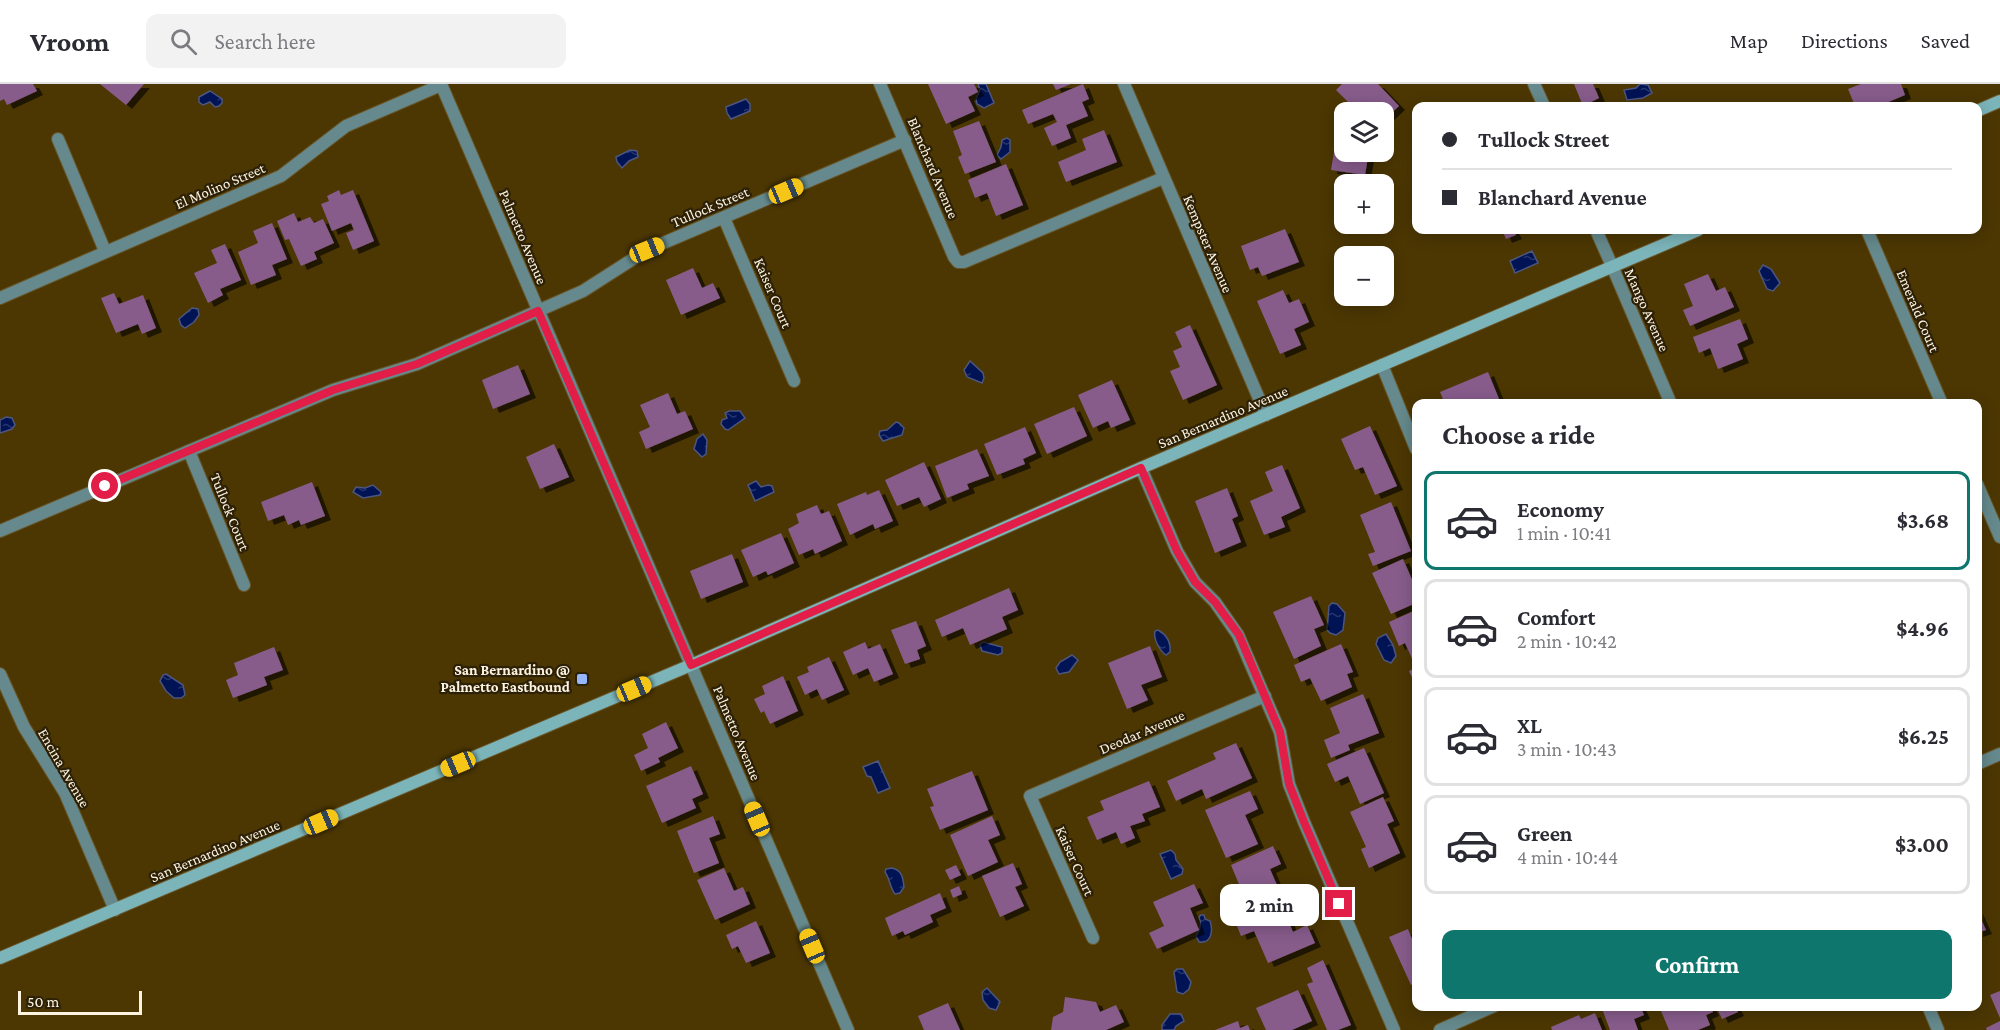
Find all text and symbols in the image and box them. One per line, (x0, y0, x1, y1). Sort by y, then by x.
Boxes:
search box (146, 14, 566, 68)
icon: search (167, 25, 200, 58)
text: Vroom (30, 26, 110, 57)
text: Search here (215, 29, 315, 54)
text: Map (1730, 29, 1768, 53)
text: Directions (1801, 29, 1888, 53)
text: Saved (1921, 29, 1970, 53)
map controls (1334, 102, 1394, 306)
button: layers (1334, 102, 1394, 162)
street label: Blanchard Avenue (904, 115, 962, 221)
text: Tullock Street (1478, 127, 1609, 152)
street label: El Molino Street (173, 159, 268, 212)
button: + (1334, 174, 1394, 234)
car (766, 176, 806, 206)
street label: Tullock Street (669, 183, 752, 231)
text: Blanchard Avenue (1478, 185, 1647, 210)
street label: Palmetto Avenue (496, 187, 550, 287)
street label: Kempster Avenue (1179, 193, 1236, 296)
car (627, 235, 667, 265)
button: − (1334, 246, 1394, 306)
street label: Kaiser Court (751, 256, 795, 331)
street label: Mango Avenue (1621, 266, 1673, 355)
street label: Emerald Court (1893, 267, 1943, 356)
street label: San Bernardino Avenue (1156, 382, 1291, 452)
text: Choose a ride (1442, 420, 1595, 450)
street label: Tullock Court (207, 471, 253, 554)
route start (91, 472, 118, 499)
icon: car (1445, 494, 1499, 548)
text: Economy (1517, 497, 1604, 522)
text: $3.68 (1897, 508, 1949, 533)
text: 1 min · 10:41 (1517, 522, 1611, 544)
icon: car (1445, 602, 1499, 656)
text: Comfort (1517, 605, 1595, 630)
text: $4.96 (1896, 616, 1949, 641)
text: 2 min · 10:42 (1517, 630, 1617, 652)
place label: San Bernardino @ Palmetto Eastbound (441, 662, 571, 695)
marker: San Bernardino @ Palmetto Eastbound (575, 672, 589, 686)
car (614, 674, 654, 704)
street label: Palmetto Avenue (710, 683, 764, 783)
street label: Deodar Avenue (1097, 707, 1187, 757)
icon: car (1445, 710, 1499, 764)
text: XL (1517, 713, 1542, 738)
text: $6.25 (1898, 724, 1949, 749)
street label: Encina Avenue (35, 726, 93, 811)
text: 3 min · 10:43 (1517, 738, 1617, 760)
car (438, 749, 478, 779)
car (742, 799, 772, 839)
car (301, 807, 341, 837)
street label: San Bernardino Avenue (148, 816, 283, 886)
icon: car (1445, 818, 1499, 872)
text: Green (1517, 821, 1573, 846)
street label: Kaiser Court (1053, 824, 1098, 899)
text: $3.00 (1895, 832, 1949, 857)
text: 4 min · 10:44 (1517, 846, 1618, 868)
callout: 2 min (1219, 883, 1318, 925)
route end (1325, 890, 1352, 917)
text: 2 min (1245, 894, 1294, 916)
car (797, 926, 827, 966)
button: Confirm (1442, 930, 1952, 999)
scale bar (18, 988, 142, 1016)
text: 50 m (27, 993, 59, 1010)

